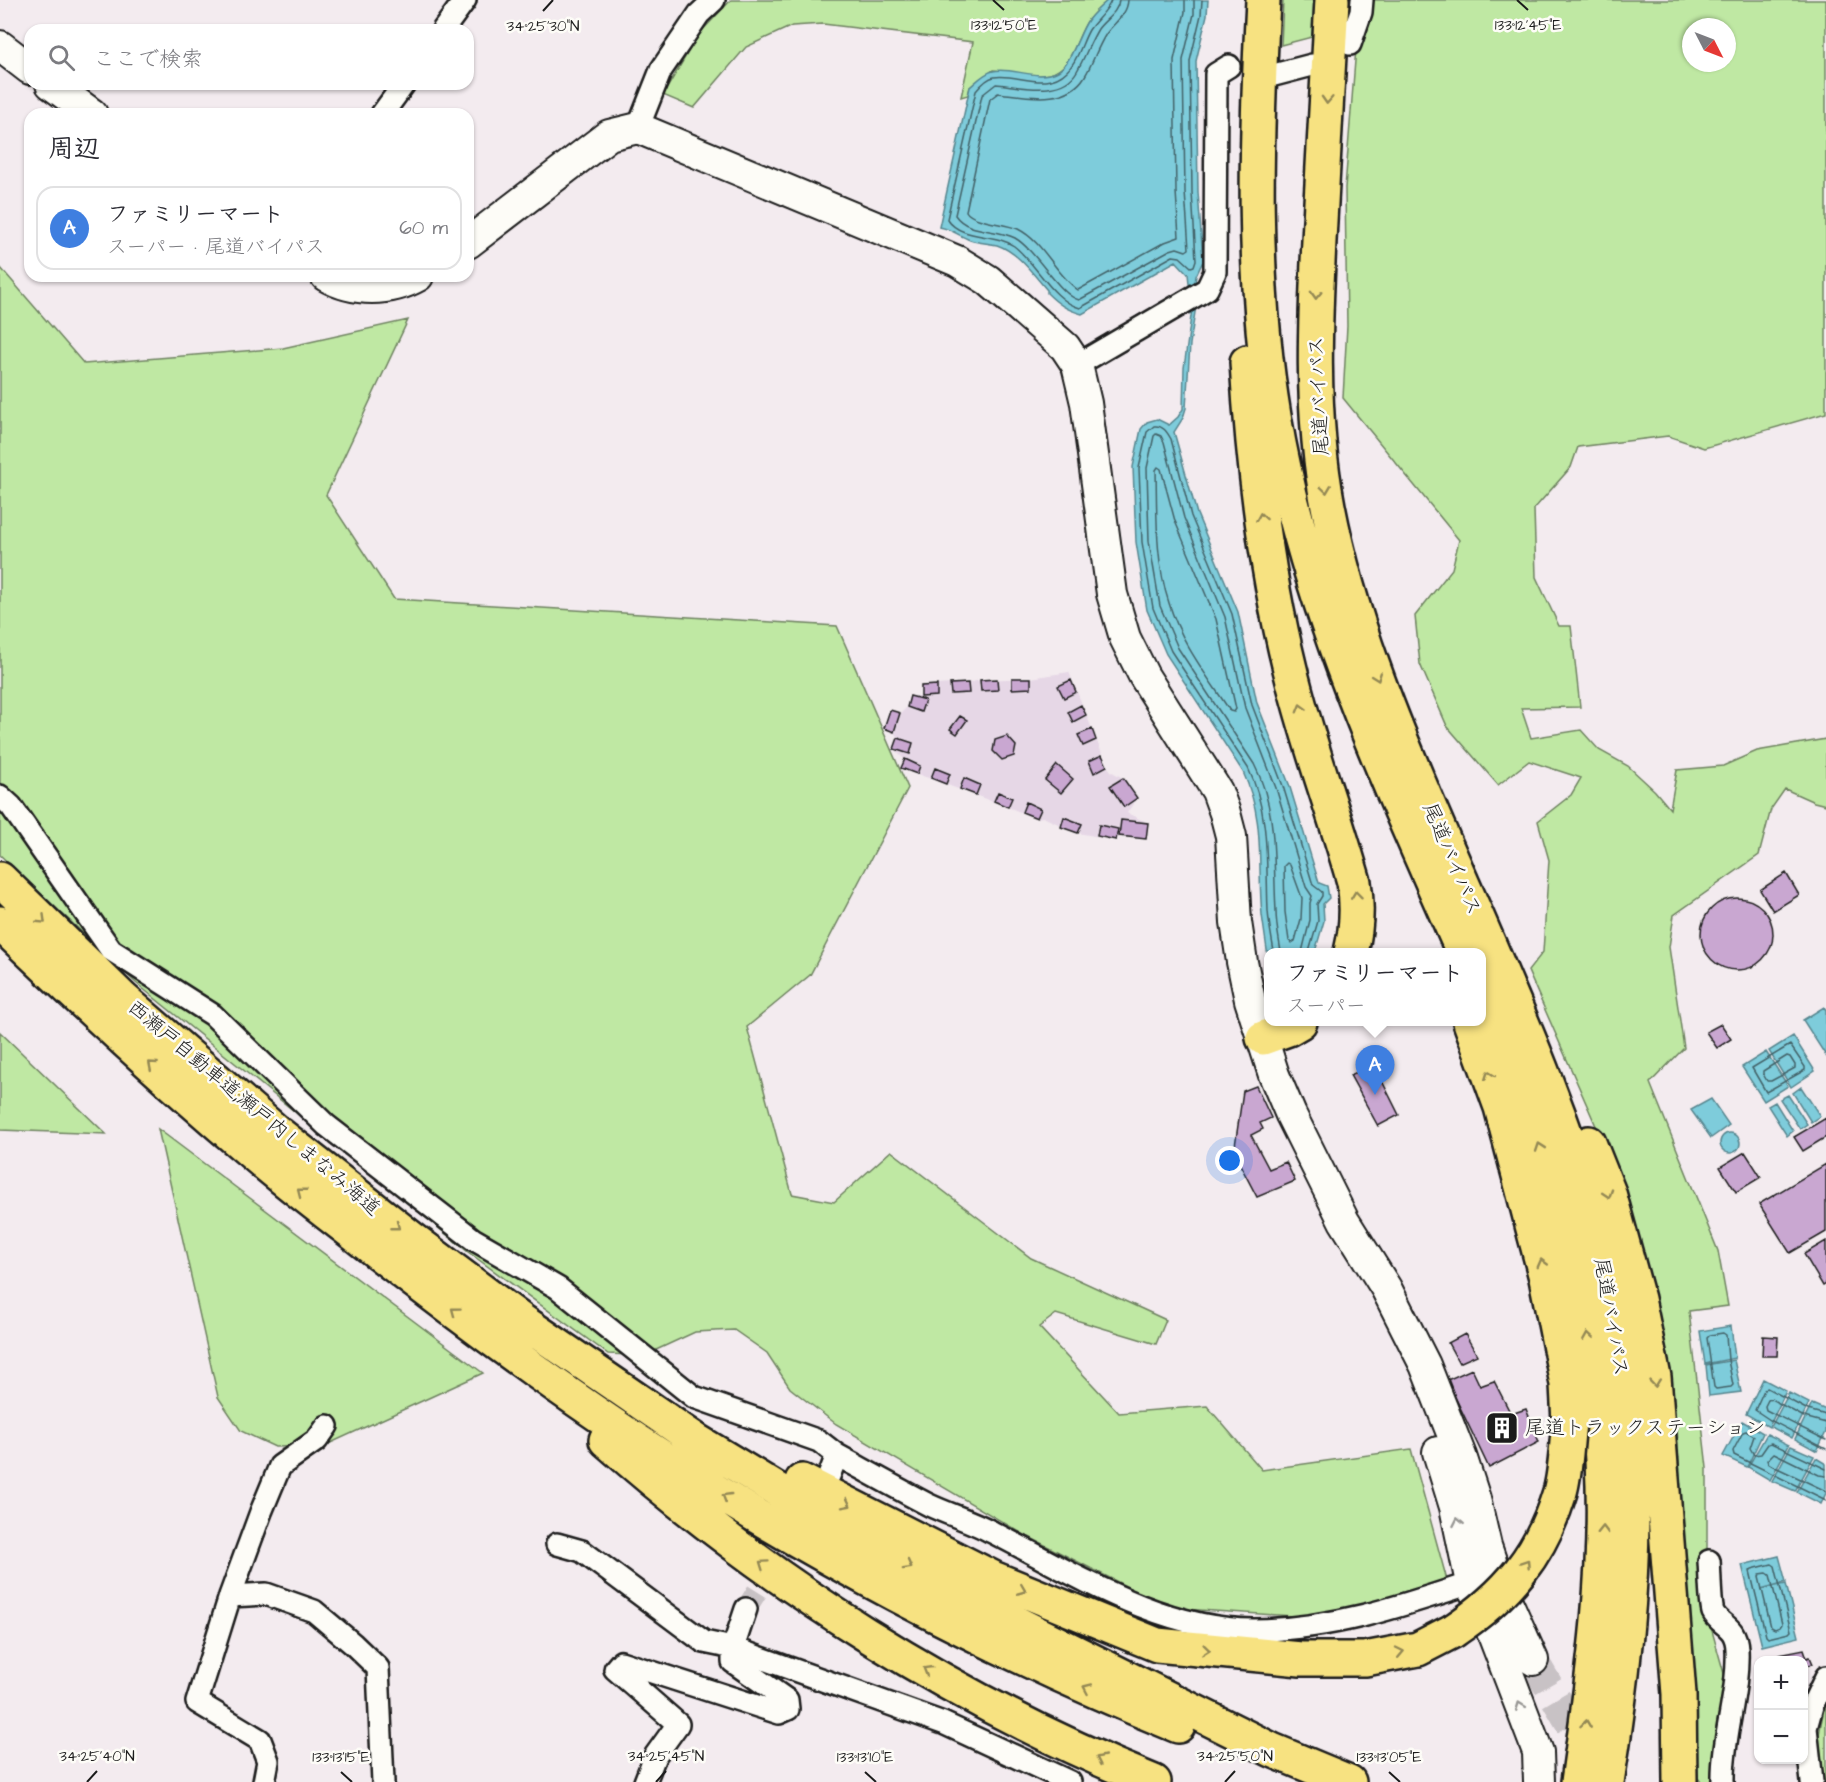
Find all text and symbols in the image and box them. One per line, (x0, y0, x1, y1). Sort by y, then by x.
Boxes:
text: 133°12'50"E (971, 15, 1037, 36)
text: 133°12'45"E (1495, 15, 1561, 36)
text: 34°25'30"N (507, 16, 579, 37)
north arrow (1682, 18, 1736, 72)
search box (24, 24, 474, 90)
icon: search (45, 41, 78, 74)
text: ここで検索 (93, 44, 203, 75)
one-way arrow (1320, 96, 1333, 105)
text: 周辺 (48, 131, 100, 167)
text: ファミリーマート (107, 199, 284, 230)
text: A (63, 214, 76, 242)
text: 60 m (399, 214, 448, 242)
text: スーパー · 尾道バイパス (107, 233, 325, 261)
one-way arrow (1310, 291, 1323, 300)
street label: 尾道バイパス (1302, 336, 1336, 456)
one-way arrow (1319, 485, 1331, 494)
one-way arrow (1255, 513, 1268, 523)
one-way arrow (1369, 671, 1382, 682)
one-way arrow (1296, 703, 1308, 714)
street label: 尾道バイパス (1416, 798, 1488, 920)
one-way arrow (1350, 890, 1363, 899)
one-way arrow (35, 913, 45, 924)
popup (1264, 948, 1486, 1026)
text: ファミリーマート (1287, 958, 1463, 989)
text: スーパー (1287, 992, 1366, 1020)
street label: 西瀬戸自動車道;瀬戸内しまなみ海道 (121, 994, 387, 1222)
pin: A (1356, 1046, 1394, 1095)
one-way arrow (148, 1061, 159, 1072)
one-way arrow (1484, 1070, 1497, 1081)
one-way arrow (1535, 1142, 1548, 1153)
your location (1215, 1146, 1244, 1175)
one-way arrow (296, 1188, 307, 1199)
one-way arrow (1601, 1188, 1614, 1198)
one-way arrow (389, 1218, 400, 1229)
street label: 尾道バイパス (1587, 1256, 1635, 1378)
one-way arrow (1536, 1258, 1549, 1268)
one-way arrow (450, 1308, 461, 1319)
one-way arrow (1583, 1331, 1595, 1340)
one-way arrow (1648, 1378, 1660, 1387)
building icon: 尾道トラックステーション (1484, 1410, 1520, 1446)
place label: 尾道トラックステーション (1525, 1414, 1765, 1442)
one-way arrow (722, 1492, 732, 1504)
one-way arrow (841, 1497, 851, 1508)
one-way arrow (1452, 1517, 1465, 1527)
one-way arrow (1596, 1525, 1609, 1534)
one-way arrow (901, 1559, 912, 1571)
one-way arrow (1519, 1559, 1530, 1570)
one-way arrow (759, 1560, 770, 1571)
one-way arrow (1016, 1583, 1027, 1595)
one-way arrow (1202, 1643, 1211, 1656)
one-way arrow (1395, 1646, 1405, 1659)
map controls (1754, 1656, 1808, 1764)
button: + (1754, 1656, 1808, 1710)
one-way arrow (923, 1665, 933, 1677)
one-way arrow (1082, 1683, 1093, 1695)
one-way arrow (1515, 1701, 1528, 1712)
button: − (1754, 1710, 1808, 1764)
one-way arrow (1579, 1719, 1591, 1729)
text: 34°25'40"N (59, 1746, 135, 1767)
text: 34°25'45"N (628, 1746, 704, 1767)
text: 34°25'50"N (1197, 1746, 1273, 1767)
text: 133°13'15"E (312, 1747, 370, 1768)
text: 133°13'10"E (837, 1747, 893, 1768)
text: 133°13'05"E (1357, 1747, 1422, 1768)
one-way arrow (1095, 1754, 1106, 1766)

